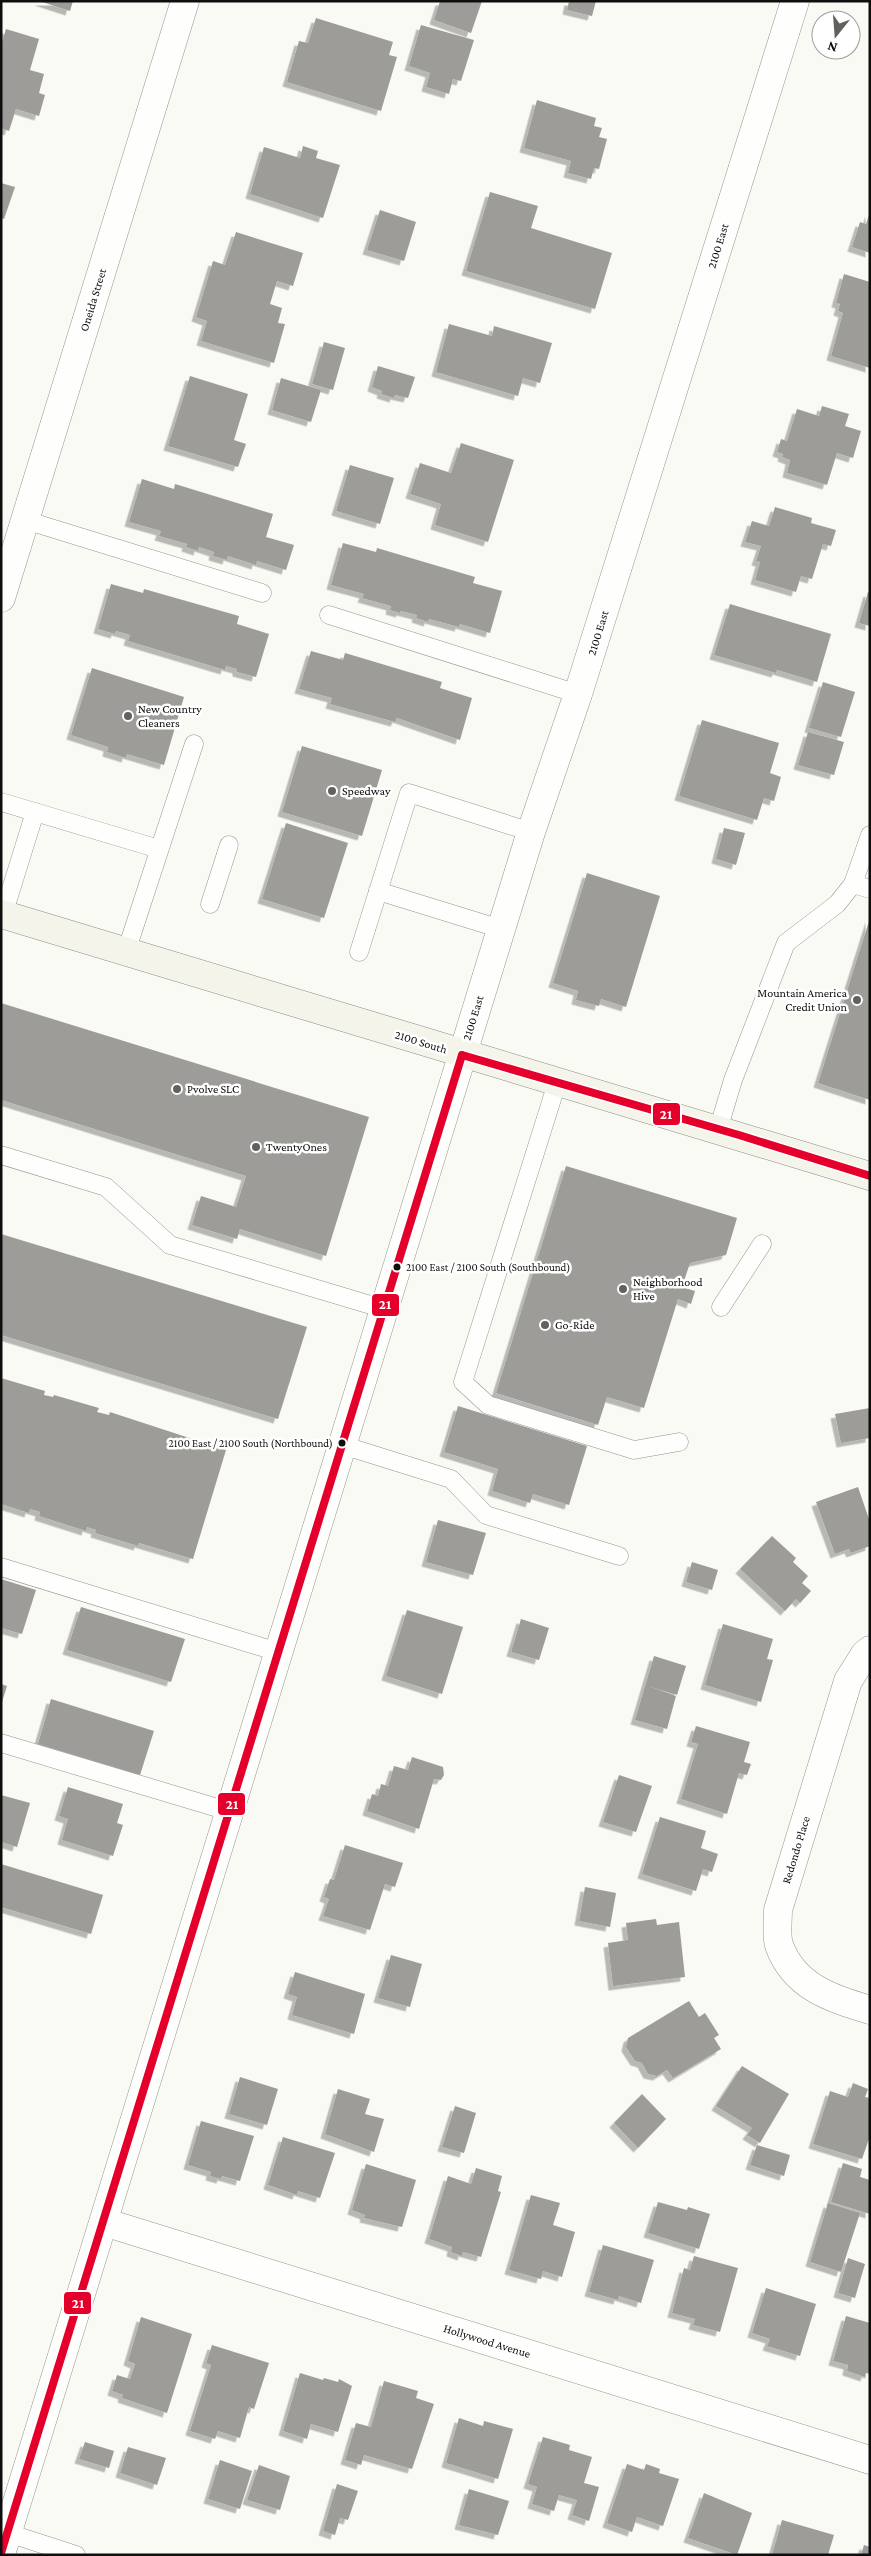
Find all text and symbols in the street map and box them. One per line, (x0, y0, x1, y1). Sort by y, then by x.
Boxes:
north arrow (811, 10, 861, 60)
text: N (825, 38, 839, 56)
street label: 2100 East (705, 221, 732, 270)
street label: Oneida Street (77, 266, 110, 333)
street label: 2100 East (585, 608, 612, 657)
place label: New Country Cleaners (138, 702, 202, 730)
marker: New Country Cleaners (122, 710, 134, 722)
place label: Speedway (342, 784, 391, 798)
marker: Speedway (326, 785, 338, 797)
place label: Mountain America Credit Union (757, 986, 848, 1014)
street label: 2100 East (460, 993, 487, 1042)
marker: Mountain America Credit Union (851, 994, 863, 1006)
street label: 2100 South (393, 1027, 449, 1057)
place label: Pvolve SLC (187, 1082, 239, 1096)
marker: Pvolve SLC (171, 1083, 183, 1095)
line badge: 21 (652, 1102, 681, 1126)
text: 21 (660, 1106, 672, 1122)
place label: TwentyOnes (266, 1140, 327, 1154)
marker: TwentyOnes (250, 1141, 262, 1153)
place label: 2100 East / 2100 South (Southbound) (406, 1261, 570, 1274)
marker: 2100 East / 2100 South (Southbound) (392, 1262, 402, 1272)
place label: Neighborhood Hive (633, 1275, 703, 1303)
marker: Neighborhood Hive (617, 1283, 629, 1295)
line badge: 21 (371, 1293, 400, 1317)
text: 21 (379, 1296, 391, 1312)
place label: Go-Ride (555, 1318, 594, 1332)
marker: Go-Ride (539, 1319, 551, 1331)
place label: 2100 East / 2100 South (Northbound) (169, 1437, 333, 1450)
marker: 2100 East / 2100 South (Northbound) (337, 1438, 347, 1448)
line badge: 21 (217, 1792, 246, 1816)
text: 21 (226, 1796, 238, 1812)
street label: Redondo Place (779, 1815, 813, 1885)
line badge: 21 (63, 2291, 92, 2315)
text: 21 (72, 2295, 84, 2311)
street label: Hollywood Avenue (442, 2321, 532, 2361)

